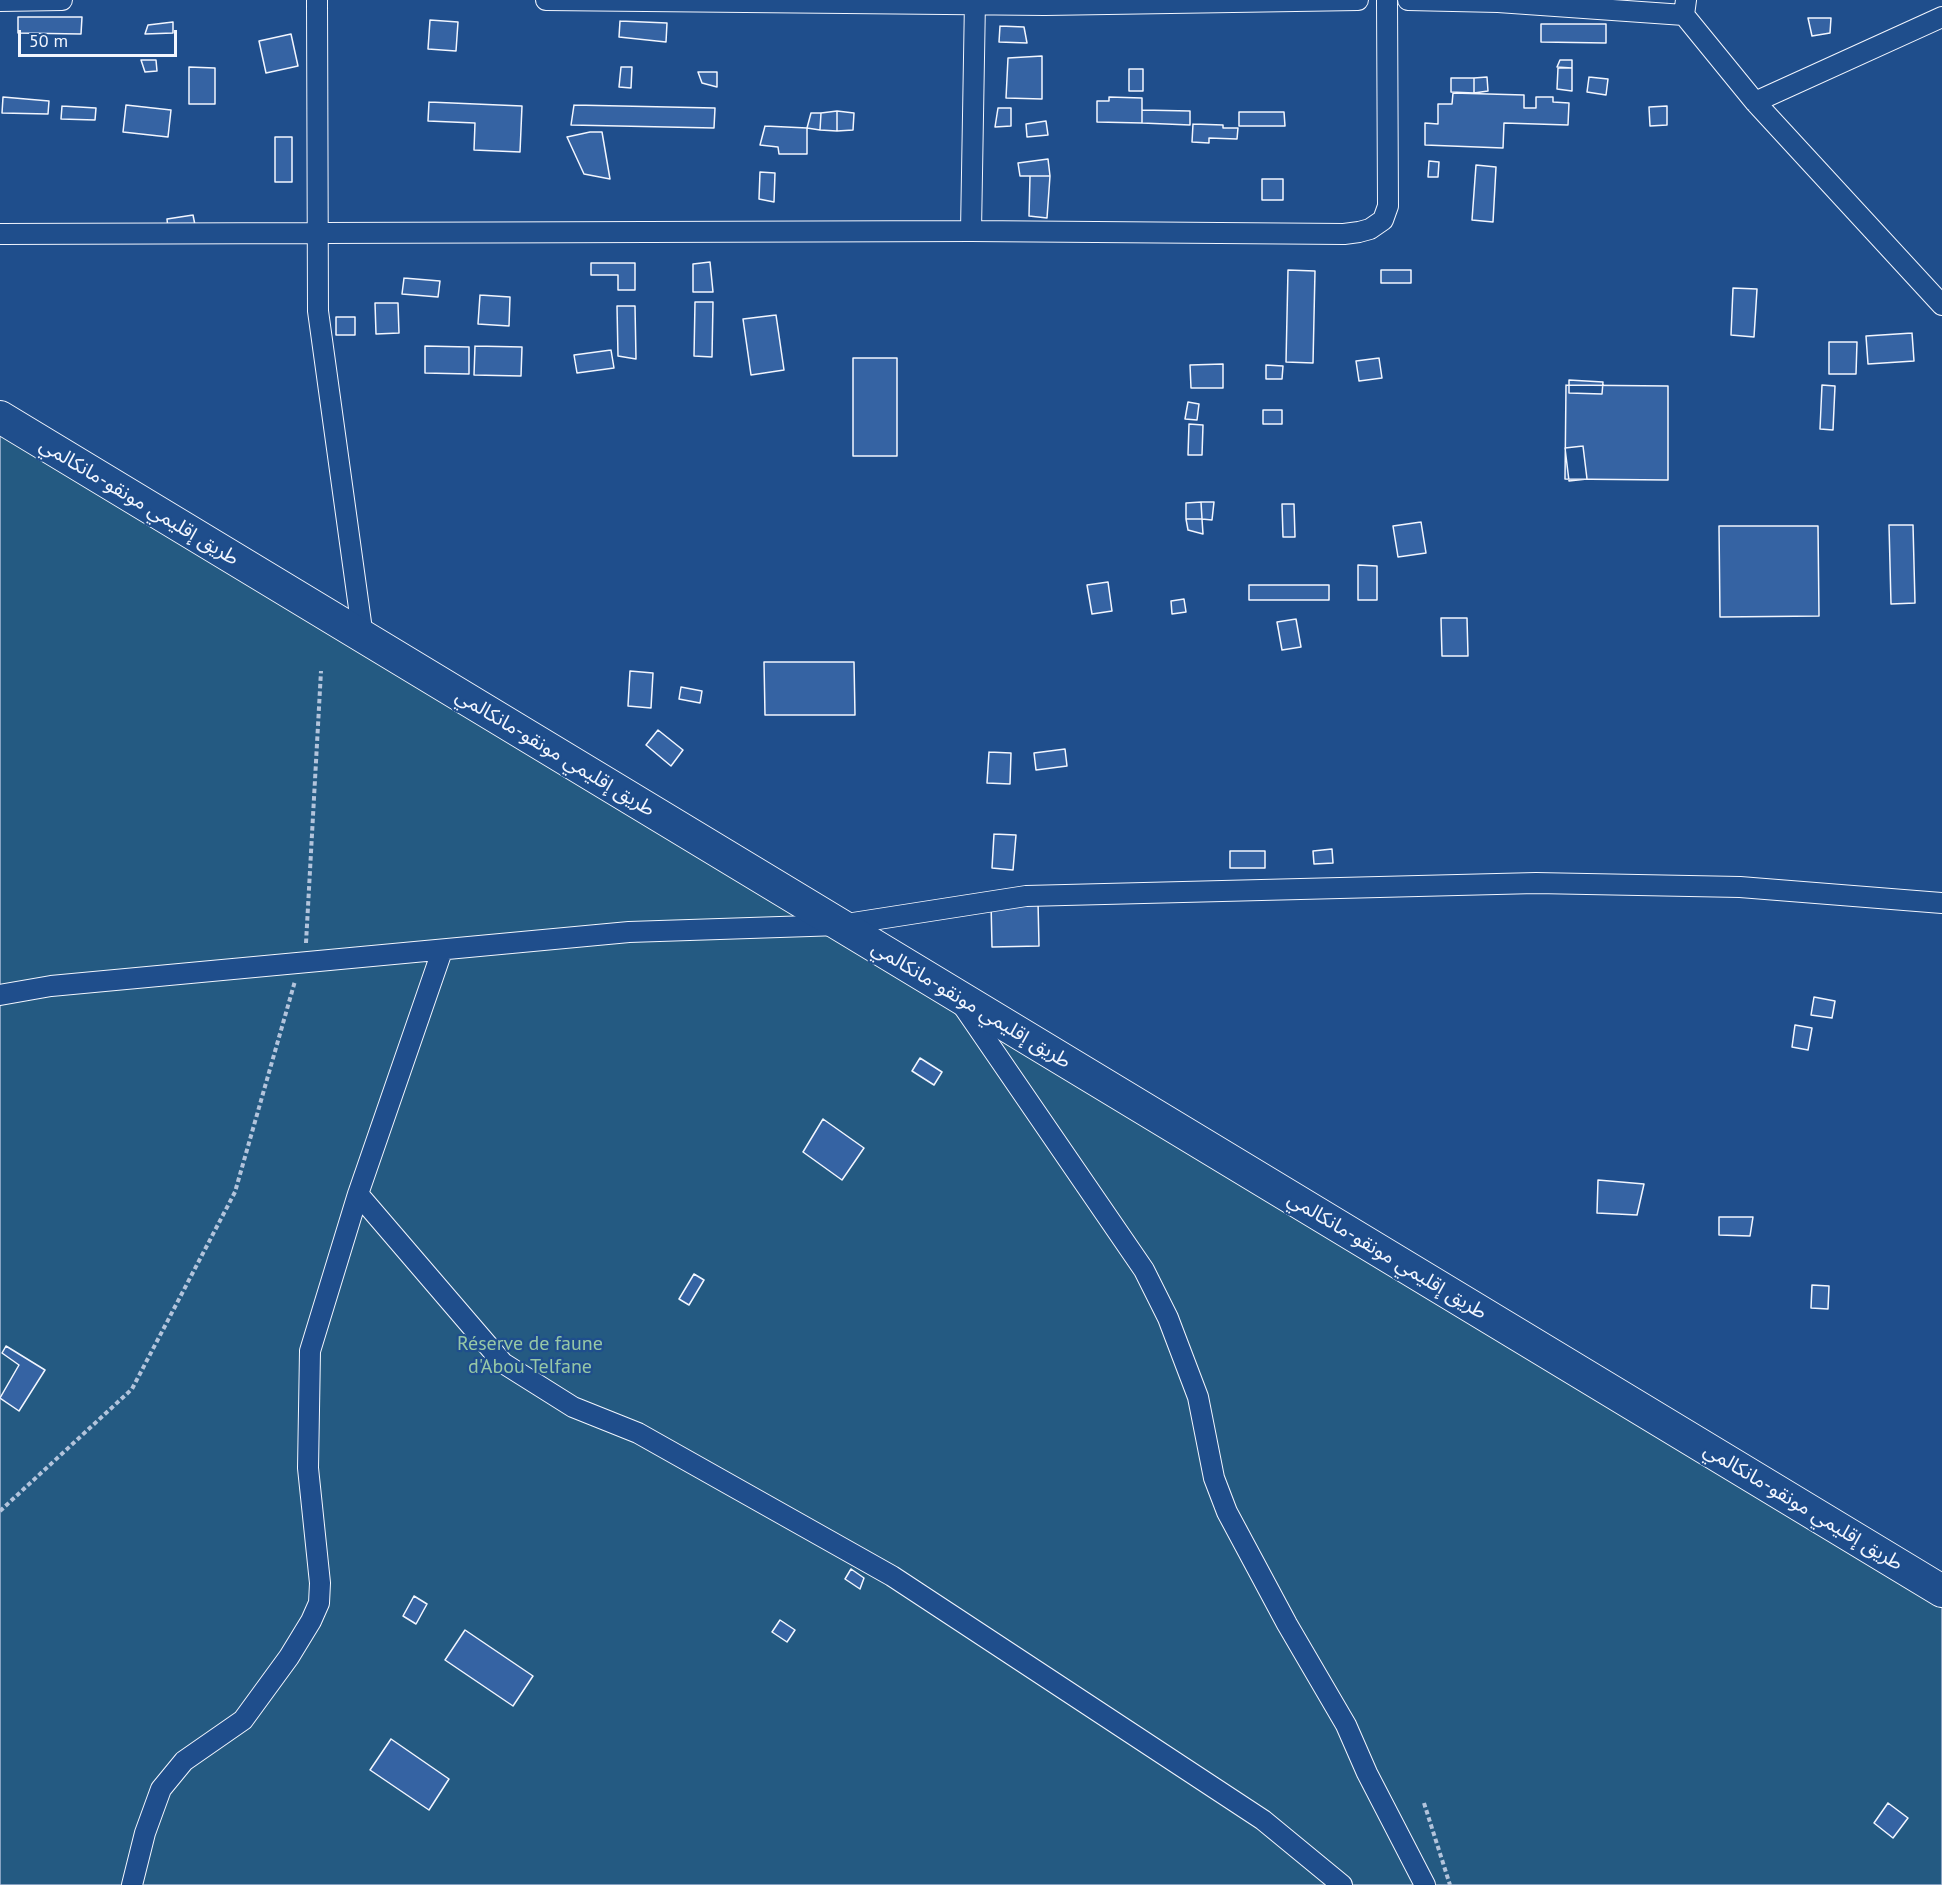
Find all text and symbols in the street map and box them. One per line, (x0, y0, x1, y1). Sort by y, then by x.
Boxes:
scale bar (21, 18, 180, 56)
text: 50 m (29, 29, 68, 52)
street label: طريق إقليمي مونقو-مانكالمي (35, 433, 243, 571)
street label: طريق إقليمي مونقو-مانكالمي (451, 684, 659, 822)
street label: طريق إقليمي مونقو-مانكالمي (867, 936, 1075, 1074)
street label: طريق إقليمي مونقو-مانكالمي (1283, 1187, 1491, 1325)
park label: Réserve de faune d'Abou Telfane (457, 1332, 603, 1379)
street label: طريق إقليمي مونقو-مانكالمي (1699, 1438, 1907, 1576)

